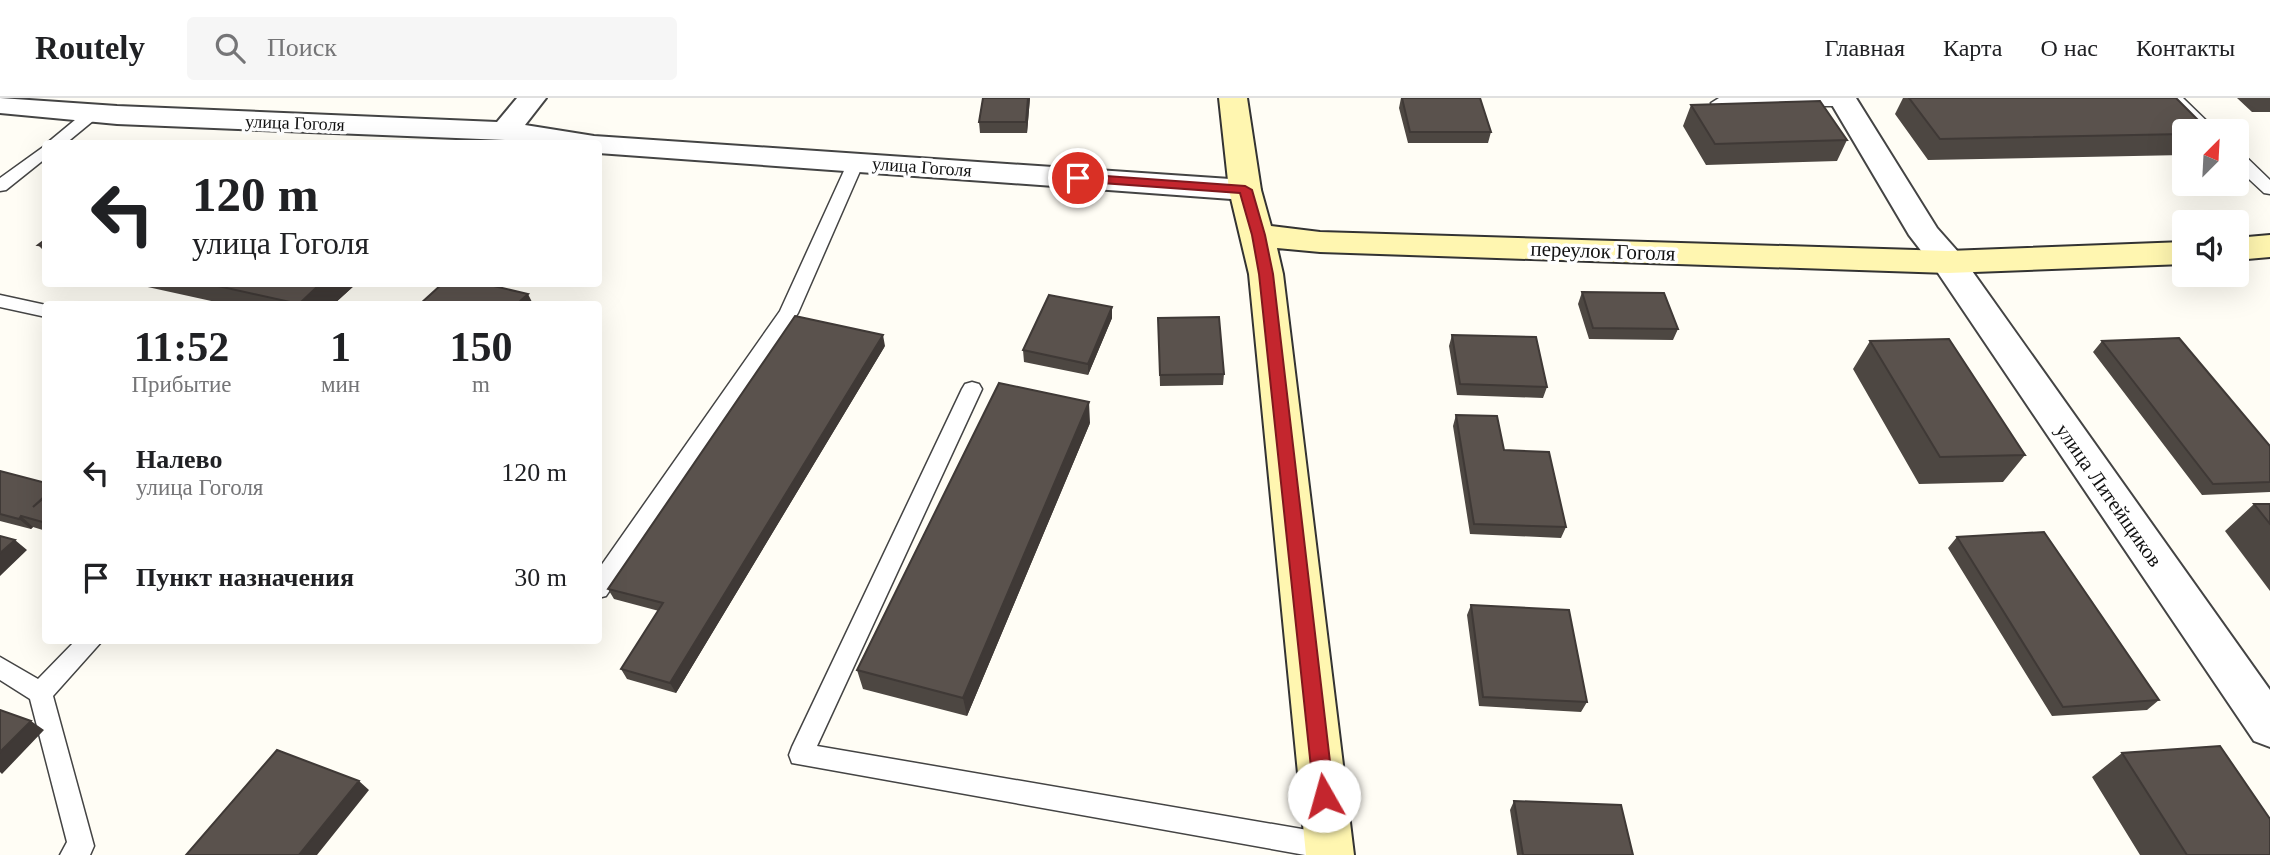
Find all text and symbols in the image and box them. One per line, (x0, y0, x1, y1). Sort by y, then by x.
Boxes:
search box (187, 17, 677, 80)
icon: search (211, 29, 249, 67)
text: Routely (35, 30, 145, 66)
text: Поиск (267, 33, 337, 62)
text: Главная (1824, 35, 1905, 61)
text: Карта (1943, 35, 2002, 61)
text: О нас (2040, 35, 2098, 61)
text: Контакты (2136, 35, 2235, 61)
street label: улица Гоголя (245, 111, 345, 135)
north arrow (2172, 119, 2249, 196)
map controls (2172, 119, 2249, 287)
pin (1048, 148, 1108, 208)
street label: улица Гоголя (872, 154, 972, 180)
icon: arrive (1059, 159, 1097, 197)
text: 120 m (192, 167, 319, 222)
icon: left (77, 168, 168, 259)
button: sound (2172, 210, 2249, 287)
text: улица Гоголя (192, 225, 369, 261)
street label: переулок Гоголя (1530, 236, 1676, 266)
text: 11:52 (134, 324, 229, 370)
text: 1 (330, 324, 351, 370)
text: 150 (450, 324, 513, 370)
text: Прибытие (131, 372, 232, 397)
text: мин (321, 372, 360, 397)
text: m (472, 372, 490, 397)
street label: улица Литейщиков (2051, 419, 2167, 571)
text: Налево (136, 445, 222, 474)
icon: left (77, 454, 115, 492)
text: 120 m (501, 458, 567, 487)
text: улица Гоголя (136, 475, 263, 500)
icon: arrive (77, 559, 115, 597)
text: Пункт назначения (136, 563, 354, 592)
text: 30 m (514, 563, 567, 592)
position arrow (1287, 759, 1361, 833)

